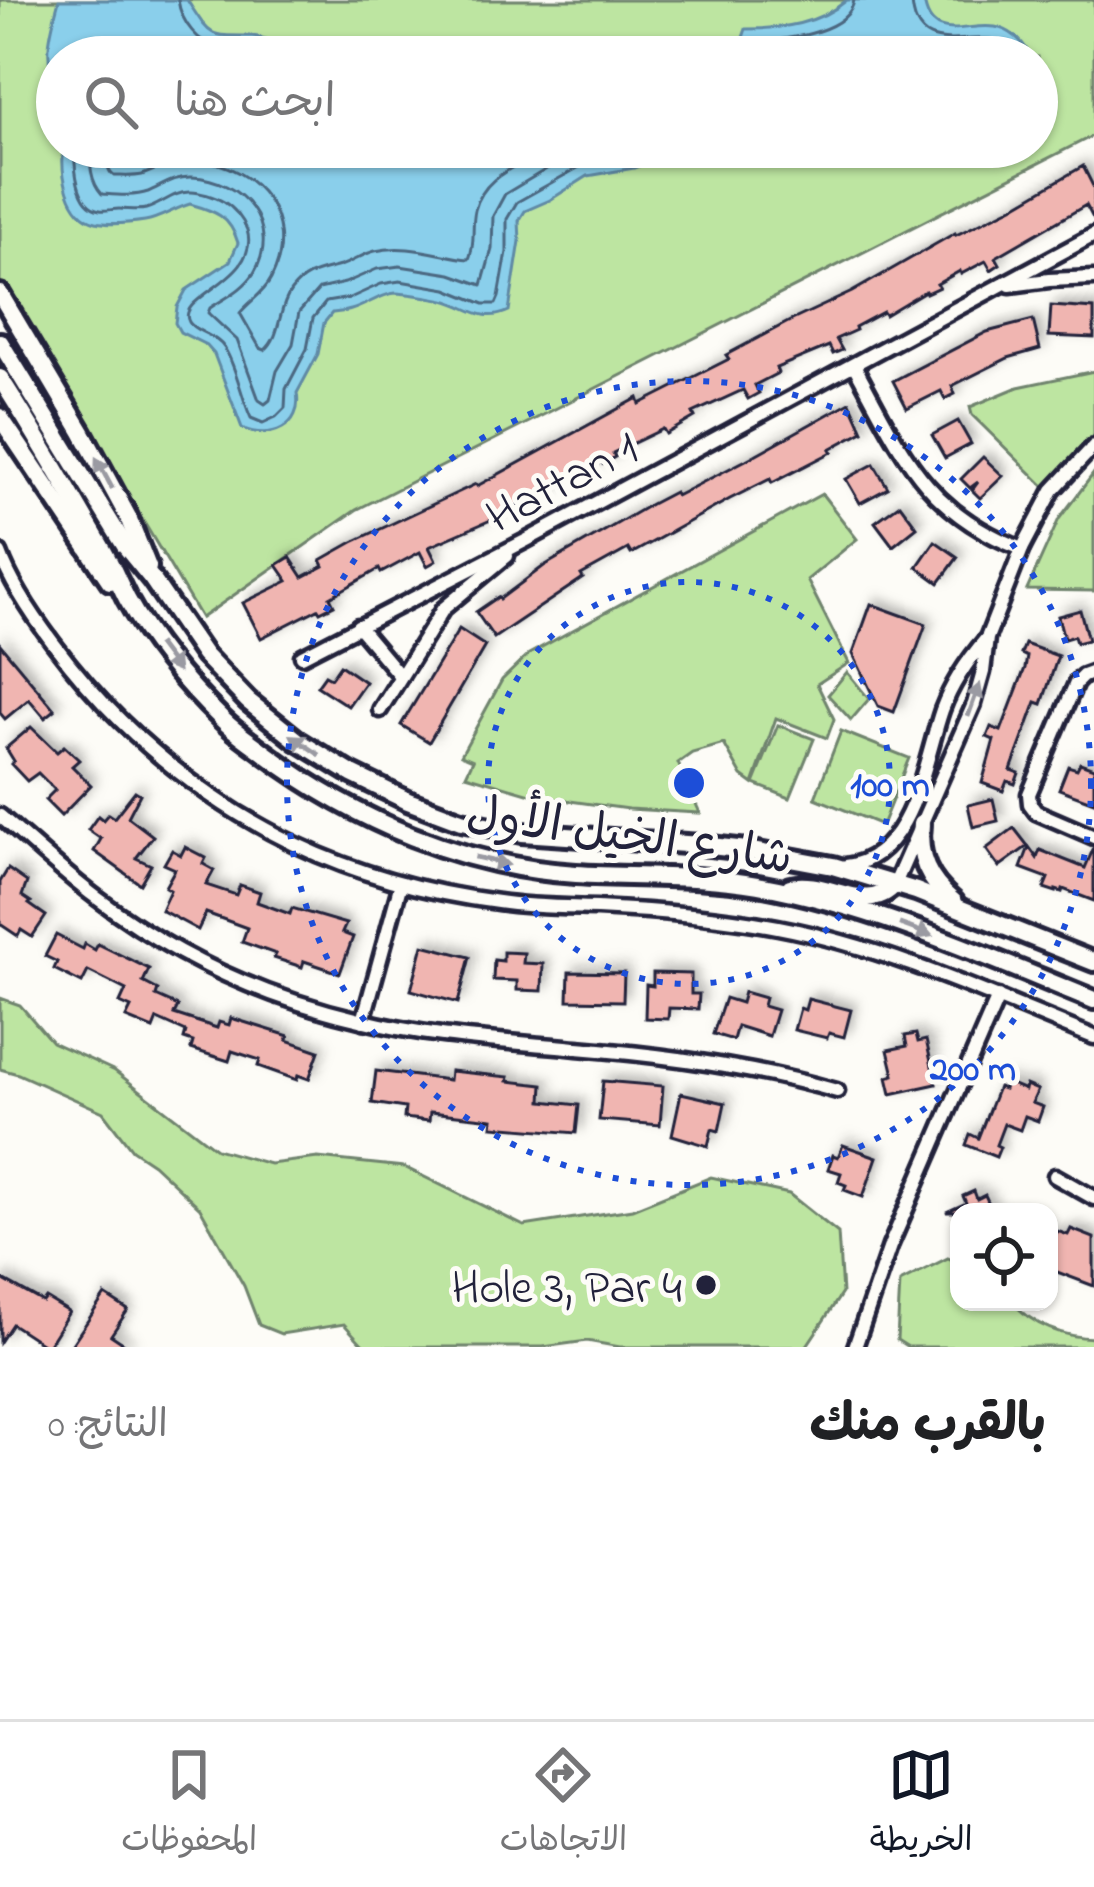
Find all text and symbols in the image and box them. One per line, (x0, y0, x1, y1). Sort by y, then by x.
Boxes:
search box (36, 36, 1058, 168)
icon: search (78, 69, 144, 135)
text: ابحث هنا (174, 71, 336, 137)
street label: Hattan 1 (475, 415, 652, 554)
one-way arrow (94, 455, 115, 490)
one-way arrow (155, 642, 180, 673)
one-way arrow (966, 681, 984, 717)
one-way arrow (289, 734, 322, 756)
text: 100 m (850, 761, 930, 814)
centre of rings (668, 762, 710, 804)
street label: شارع الخيل الأول (462, 780, 797, 895)
one-way arrow (473, 852, 510, 871)
one-way arrow (898, 922, 934, 940)
text: 200 m (929, 1045, 1016, 1098)
map controls (950, 1203, 1058, 1311)
button: locate (950, 1203, 1058, 1311)
place label: Hole 3, Par 4 (451, 1255, 682, 1325)
marker: Hole 3, Par 4 (693, 1272, 719, 1298)
text: بالقرب منك (810, 1389, 1046, 1464)
text: النتائج: 0 (48, 1398, 168, 1455)
tab: المحفوظات (121, 1742, 257, 1868)
tab: الاتجاهات (500, 1742, 627, 1868)
tab: الخريطة (870, 1742, 973, 1868)

